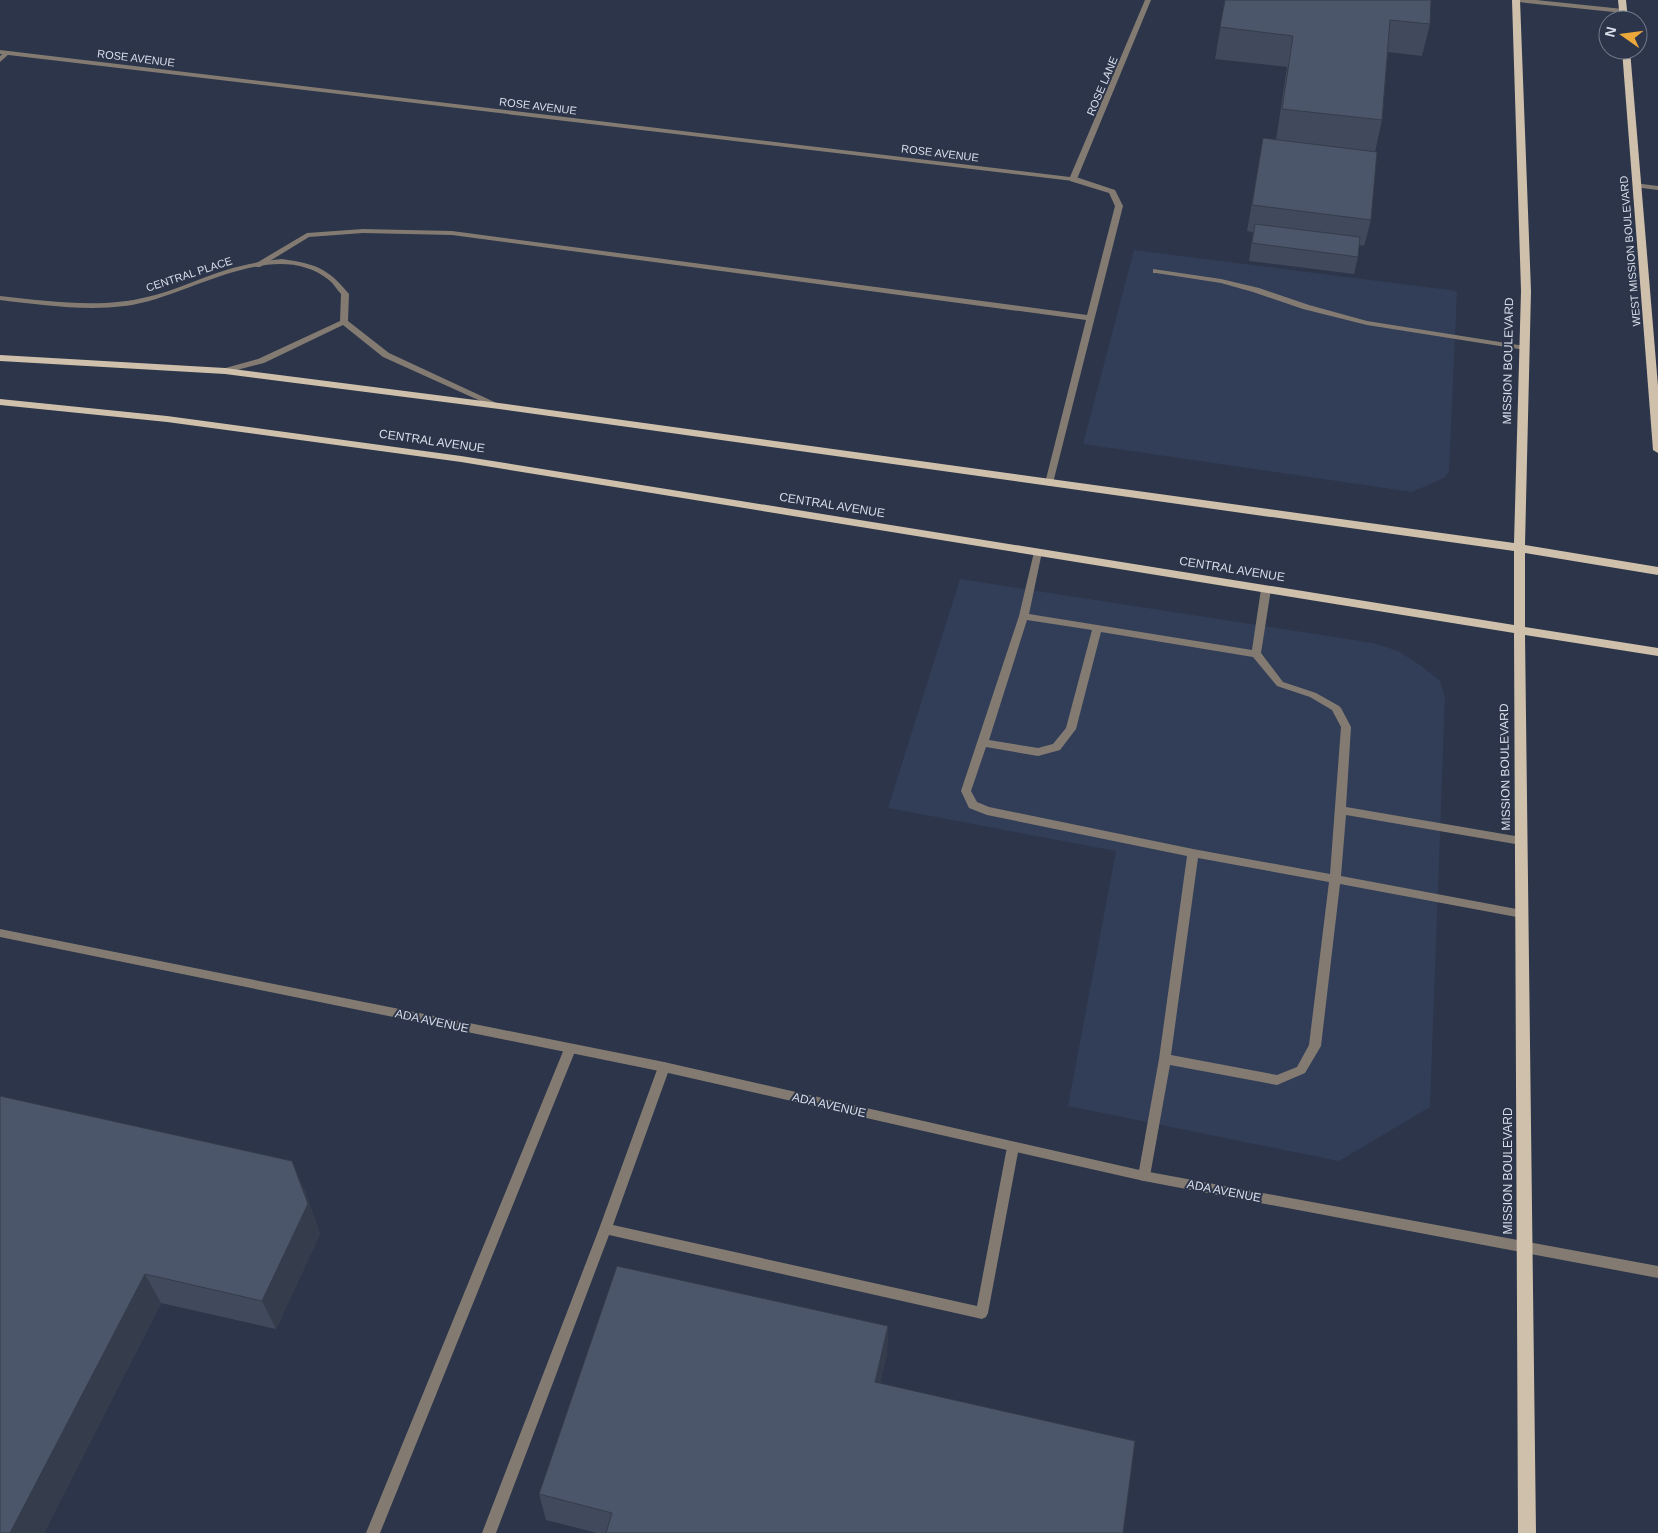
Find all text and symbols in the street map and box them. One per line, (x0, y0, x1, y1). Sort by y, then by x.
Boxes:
north arrow (1598, 10, 1648, 60)
text: N (1601, 25, 1619, 39)
street label: ROSE AVENUE (97, 47, 175, 69)
street label: ROSE LANE (1084, 55, 1120, 117)
street label: ROSE AVENUE (499, 95, 577, 117)
street label: ROSE AVENUE (901, 142, 979, 164)
street label: WEST MISSION BOULEVARD (1617, 175, 1643, 327)
street label: CENTRAL PLACE (144, 254, 234, 294)
street label: MISSION BOULEVARD (1500, 297, 1516, 425)
street label: CENTRAL AVENUE (378, 427, 486, 455)
street label: CENTRAL AVENUE (778, 490, 886, 520)
street label: CENTRAL AVENUE (1178, 554, 1286, 584)
street label: MISSION BOULEVARD (1497, 703, 1513, 831)
street label: ADA AVENUE (394, 1006, 470, 1036)
street label: ADA AVENUE (791, 1090, 867, 1120)
street label: MISSION BOULEVARD (1501, 1107, 1515, 1235)
street label: ADA AVENUE (1186, 1177, 1262, 1205)

